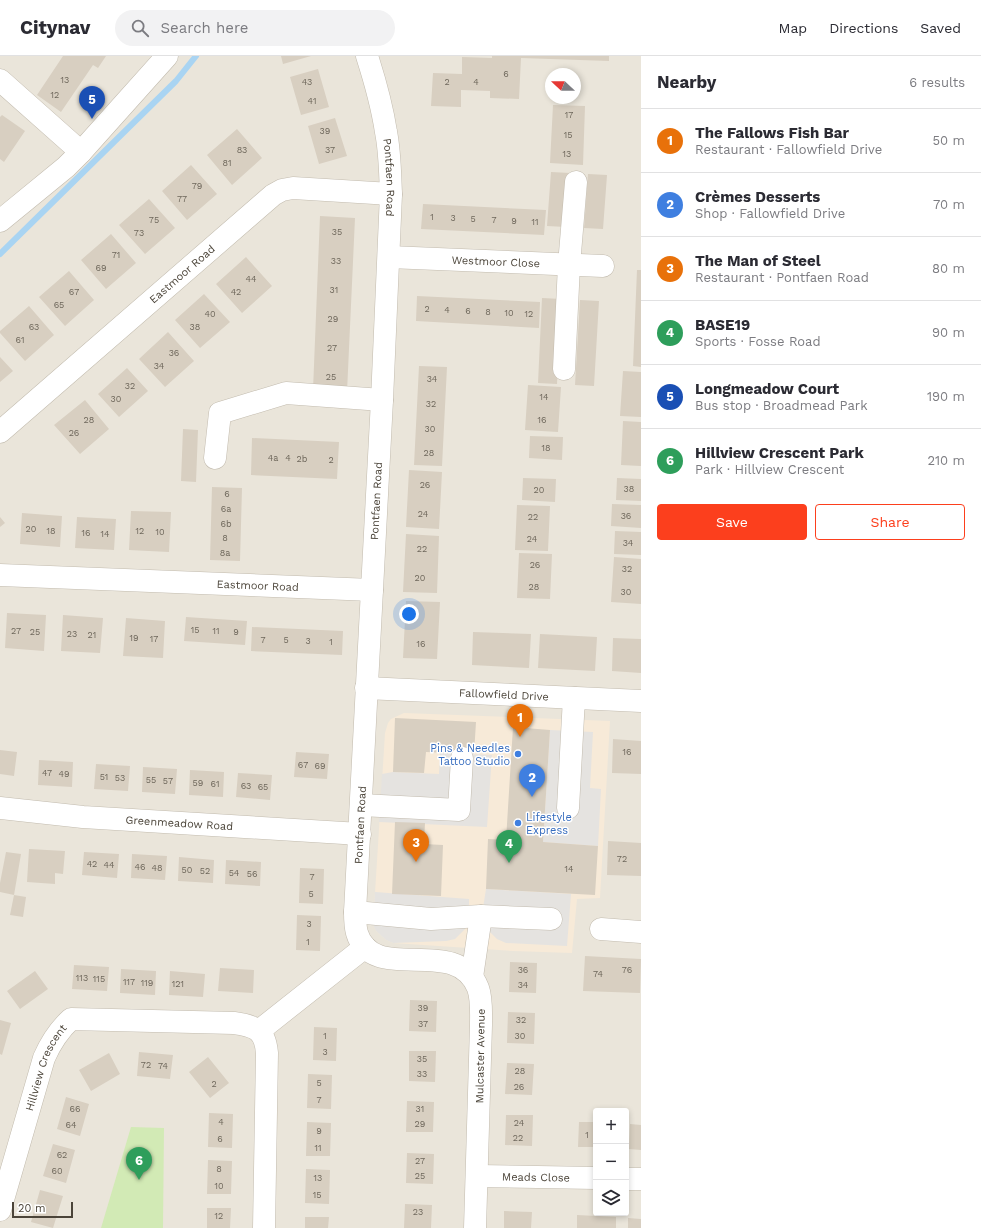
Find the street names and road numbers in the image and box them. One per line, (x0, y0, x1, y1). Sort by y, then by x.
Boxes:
street label: Pontfaen Road (380, 137, 397, 217)
street label: Eastmoor Road (147, 243, 218, 306)
street label: Westmoor Close (451, 254, 540, 270)
street label: Pontfaen Road (368, 462, 385, 540)
street label: Eastmoor Road (216, 578, 299, 594)
street label: Fallowfield Drive (459, 686, 549, 704)
street label: Pontfaen Road (352, 786, 369, 864)
street label: Greenmeadow Road (125, 814, 234, 833)
street label: Mulcaster Avenue (473, 1008, 488, 1104)
street label: Hillview Crescent (23, 1021, 70, 1113)
street label: Meads Close (502, 1170, 570, 1185)

